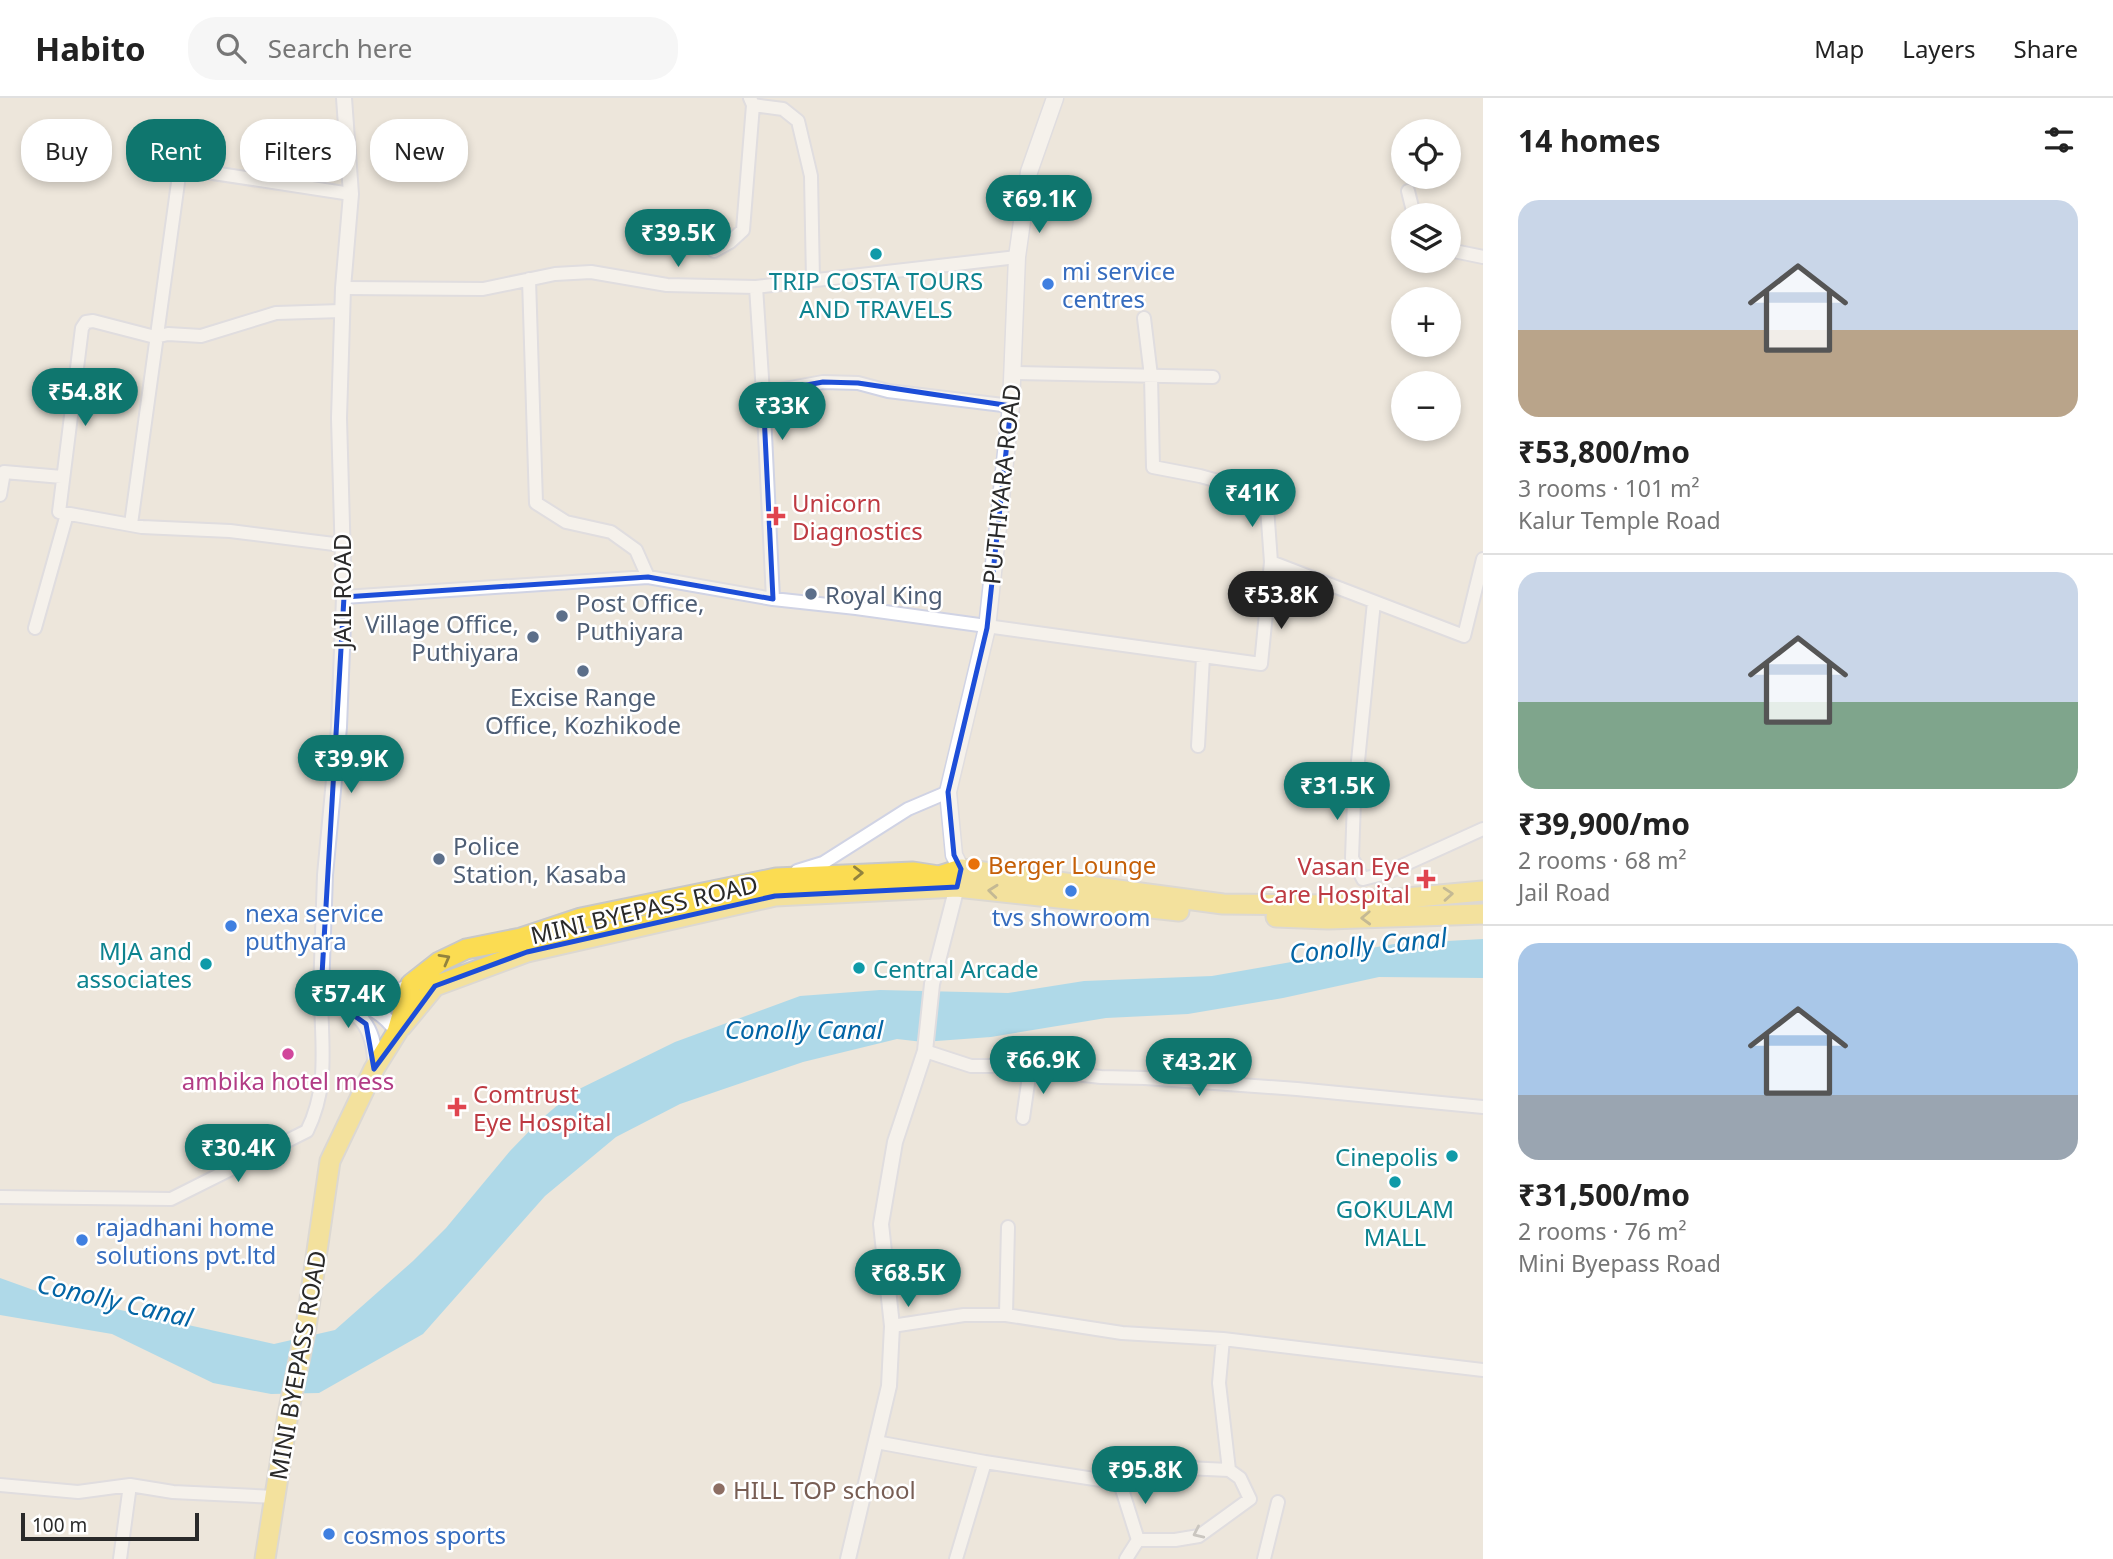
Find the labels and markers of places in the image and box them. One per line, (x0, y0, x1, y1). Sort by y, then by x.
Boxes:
pin: ₹69.1K (982, 176, 1096, 235)
pin: ₹39.5K (621, 209, 735, 269)
marker: TRIP COSTA TOURS AND TRAVELS (868, 246, 884, 262)
place label: mi service centres (1062, 254, 1175, 315)
place label: TRIP COSTA TOURS AND TRAVELS (769, 264, 983, 325)
marker: mi service centres (1040, 276, 1056, 292)
pin: ₹54.8K (28, 368, 142, 428)
pin: ₹33K (741, 382, 823, 442)
pin: ₹41K (1211, 470, 1293, 529)
place label: Unicorn Diagnostics (792, 486, 923, 547)
marker: Unicorn Diagnostics (766, 506, 786, 526)
pin: ₹53.8K (1224, 572, 1338, 631)
place label: Royal King (825, 578, 943, 611)
place label: Post Office, Puthiyara (576, 586, 704, 647)
marker: Royal King (803, 586, 819, 602)
place label: Village Office, Puthiyara (365, 607, 519, 668)
marker: Post Office, Puthiyara (554, 608, 570, 624)
marker: Village Office, Puthiyara (525, 629, 541, 645)
marker: Excise Range Office, Kozhikode (575, 663, 591, 679)
place label: Excise Range Office, Kozhikode (485, 680, 681, 741)
pin: ₹39.9K (294, 736, 408, 795)
pin: ₹31.5K (1280, 762, 1394, 822)
place label: Police Station, Kasaba (453, 829, 627, 890)
place label: Berger Lounge (988, 848, 1156, 881)
place label: Vasan Eye Care Hospital (1259, 849, 1410, 910)
marker: Police Station, Kasaba (431, 851, 447, 867)
marker: Berger Lounge (966, 856, 982, 872)
marker: Vasan Eye Care Hospital (1416, 869, 1436, 889)
marker: tvs showroom (1063, 883, 1079, 899)
place label: nexa service puthyara (245, 896, 384, 957)
place label: tvs showroom (992, 900, 1150, 933)
marker: nexa service puthyara (223, 918, 239, 934)
place label: MJA and associates (76, 934, 192, 995)
place label: Central Arcade (873, 952, 1039, 985)
marker: MJA and associates (198, 956, 214, 972)
marker: Central Arcade (851, 960, 867, 976)
pin: ₹57.4K (291, 970, 405, 1030)
pin: ₹66.9K (986, 1037, 1100, 1096)
pin: ₹43.2K (1142, 1038, 1256, 1098)
marker: ambika hotel mess (280, 1046, 296, 1062)
place label: ambika hotel mess (182, 1064, 394, 1097)
place label: Comtrust Eye Hospital (473, 1077, 611, 1138)
marker: Comtrust Eye Hospital (447, 1097, 467, 1117)
pin: ₹30.4K (181, 1124, 295, 1184)
place label: Cinepolis (1335, 1140, 1438, 1173)
marker: Cinepolis (1444, 1148, 1460, 1164)
marker: GOKULAM MALL (1387, 1174, 1403, 1190)
place label: GOKULAM MALL (1336, 1192, 1454, 1253)
place label: rajadhani home solutions pvt.ltd (96, 1210, 276, 1271)
marker: rajadhani home solutions pvt.ltd (74, 1232, 90, 1248)
pin: ₹68.5K (851, 1250, 965, 1309)
pin: ₹95.8K (1088, 1446, 1202, 1506)
place label: HILL TOP school (733, 1473, 916, 1506)
marker: HILL TOP school (711, 1481, 727, 1497)
place label: cosmos sports (343, 1518, 506, 1551)
marker: cosmos sports (321, 1526, 337, 1542)

